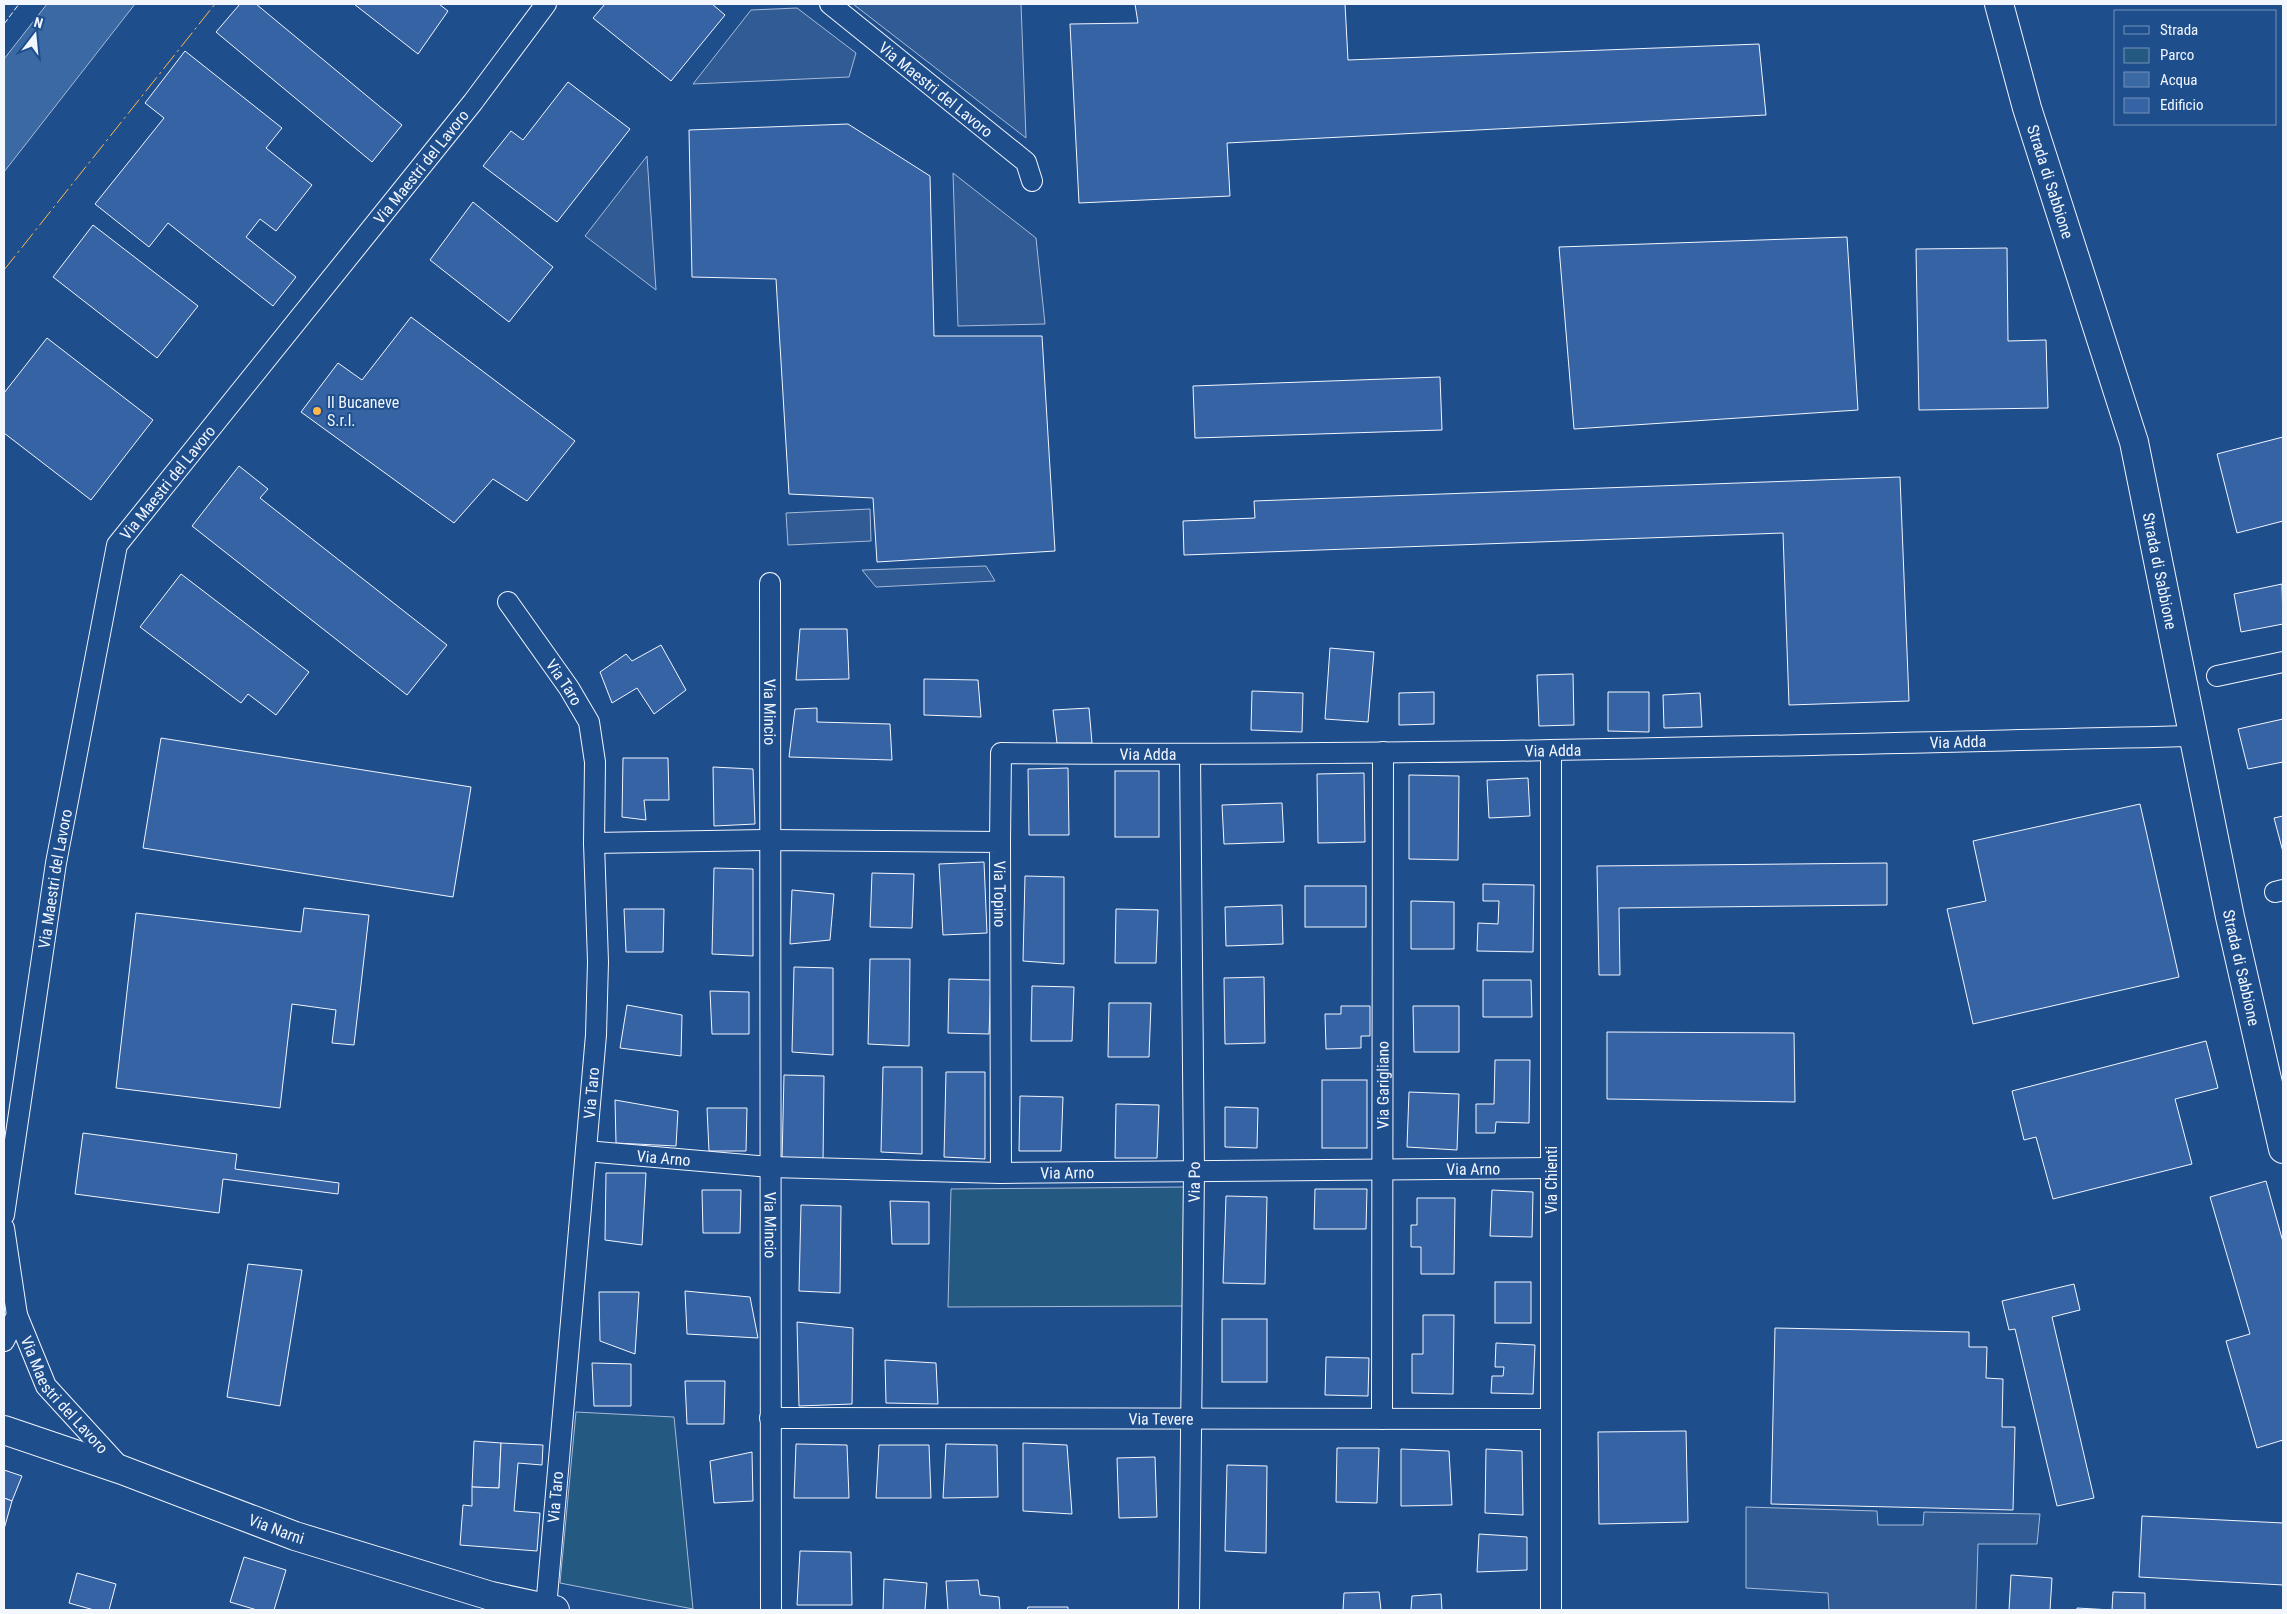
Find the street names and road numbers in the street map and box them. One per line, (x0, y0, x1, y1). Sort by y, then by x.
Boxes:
street label: Via Maestri del Lavoro (875, 38, 996, 141)
street label: Via Maestri del Lavoro (370, 106, 473, 228)
street label: Strada di Sabbione (2023, 122, 2077, 241)
street label: Via Maestri del Lavoro (116, 422, 219, 544)
street label: Strada di Sabbione (2139, 511, 2181, 631)
street label: Via Taro (542, 656, 586, 709)
street label: Via Mincio (760, 679, 779, 745)
street label: Via Adda (1929, 732, 1986, 752)
street label: Via Adda (1524, 741, 1582, 761)
street label: Via Adda (1120, 745, 1176, 764)
street label: Via Maestri del Lavoro (34, 808, 76, 950)
street label: Via Topino (990, 861, 1009, 927)
street label: Strada di Sabbione (2219, 908, 2264, 1028)
street label: Via Garigliano (1373, 1041, 1393, 1129)
street label: Via Taro (580, 1067, 603, 1120)
street label: Via Arno (636, 1146, 691, 1170)
street label: Via Chienti (1542, 1146, 1561, 1214)
street label: Via Arno (1446, 1159, 1500, 1179)
street label: Via Po (1185, 1162, 1204, 1203)
street label: Via Arno (1040, 1163, 1094, 1183)
street label: Via Mincio (761, 1192, 780, 1258)
street label: Via Maestri del Lavoro (17, 1333, 112, 1458)
street label: Via Tevere (1128, 1409, 1194, 1429)
street label: Via Taro (544, 1471, 567, 1524)
street label: Via Narni (246, 1510, 306, 1548)

